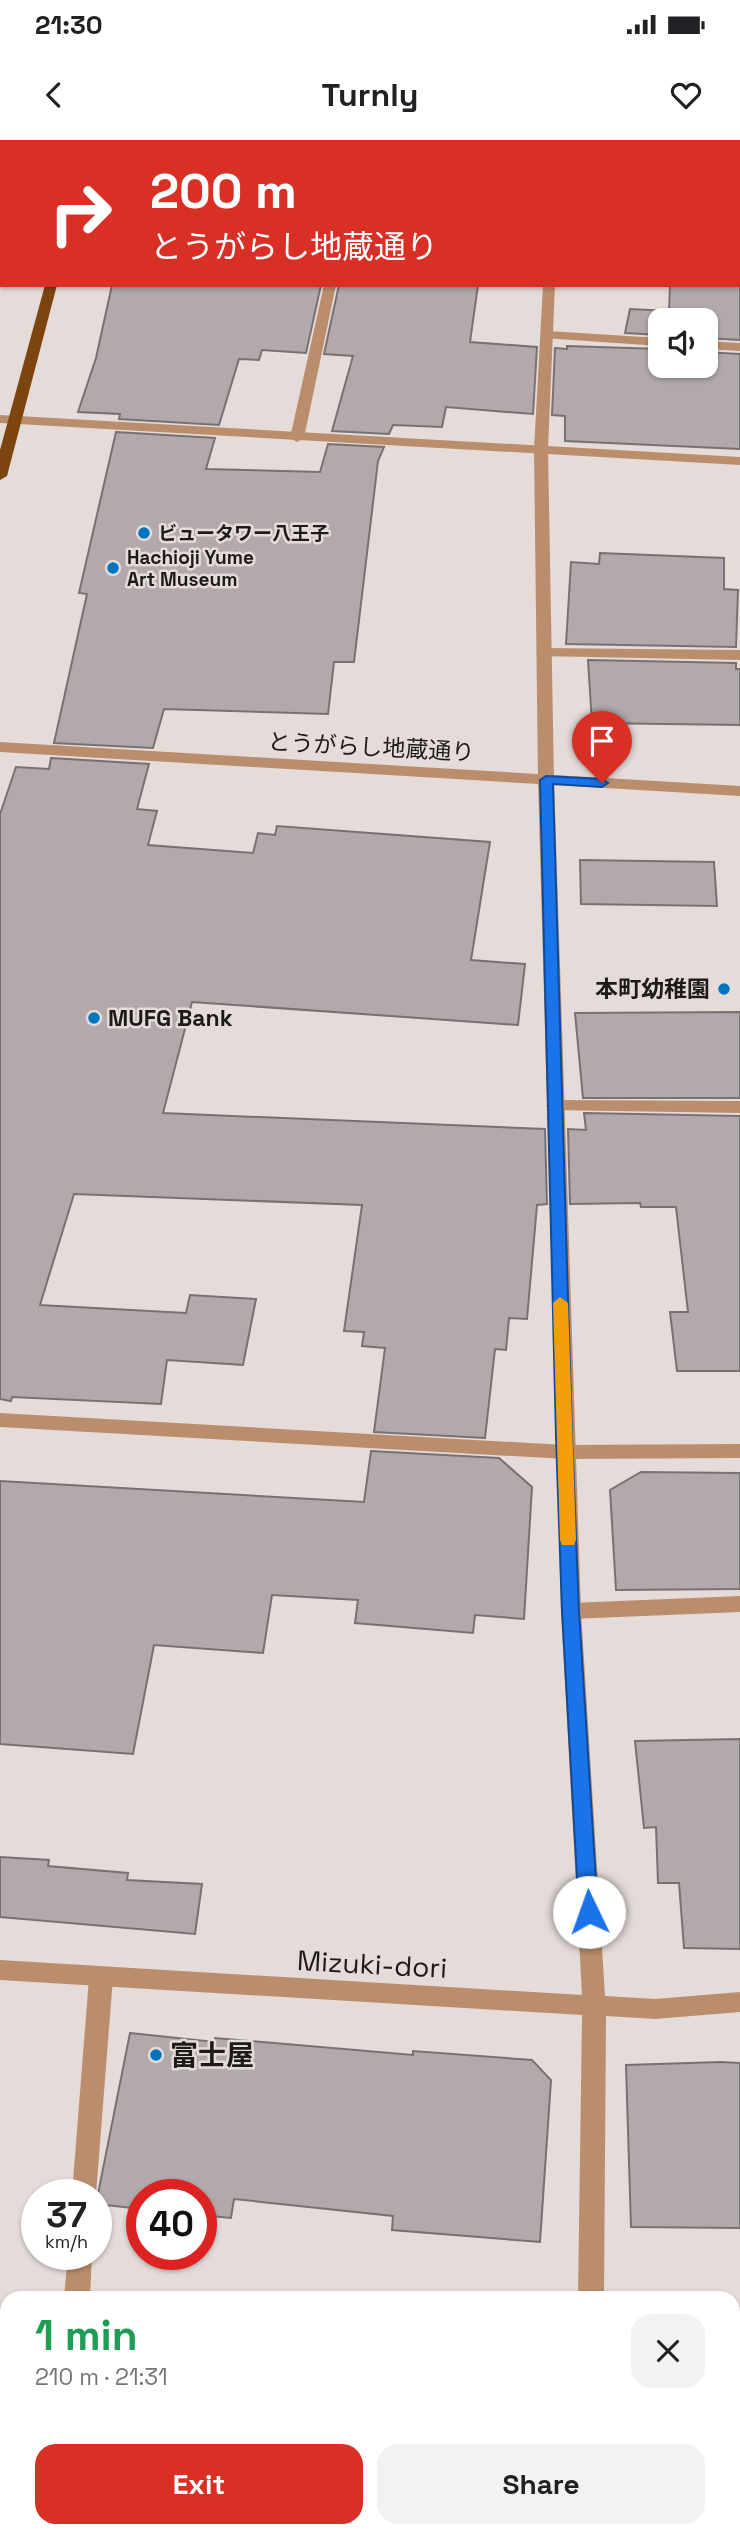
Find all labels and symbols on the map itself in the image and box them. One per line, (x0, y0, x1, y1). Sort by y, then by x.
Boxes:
place label: ビュータワー八王子 (158, 521, 329, 546)
marker: ビュータワー八王子 (136, 525, 152, 541)
place label: Hachioji Yume Art Museum (127, 545, 254, 592)
marker: Hachioji Yume Art Museum (105, 560, 121, 576)
pin (572, 711, 632, 783)
street label: とうがらし地蔵通り (267, 727, 475, 767)
place label: 本町幼稚園 (595, 974, 710, 1004)
marker: 本町幼稚園 (716, 981, 732, 997)
place label: MUFG Bank (108, 1003, 233, 1033)
marker: MUFG Bank (86, 1010, 102, 1026)
position arrow (552, 1875, 626, 1949)
street label: Mizuki-dori (296, 1942, 448, 1986)
place label: 富士屋 (170, 2037, 254, 2073)
marker: 富士屋 (148, 2047, 164, 2063)
speed limit sign: 40 (126, 2179, 217, 2270)

